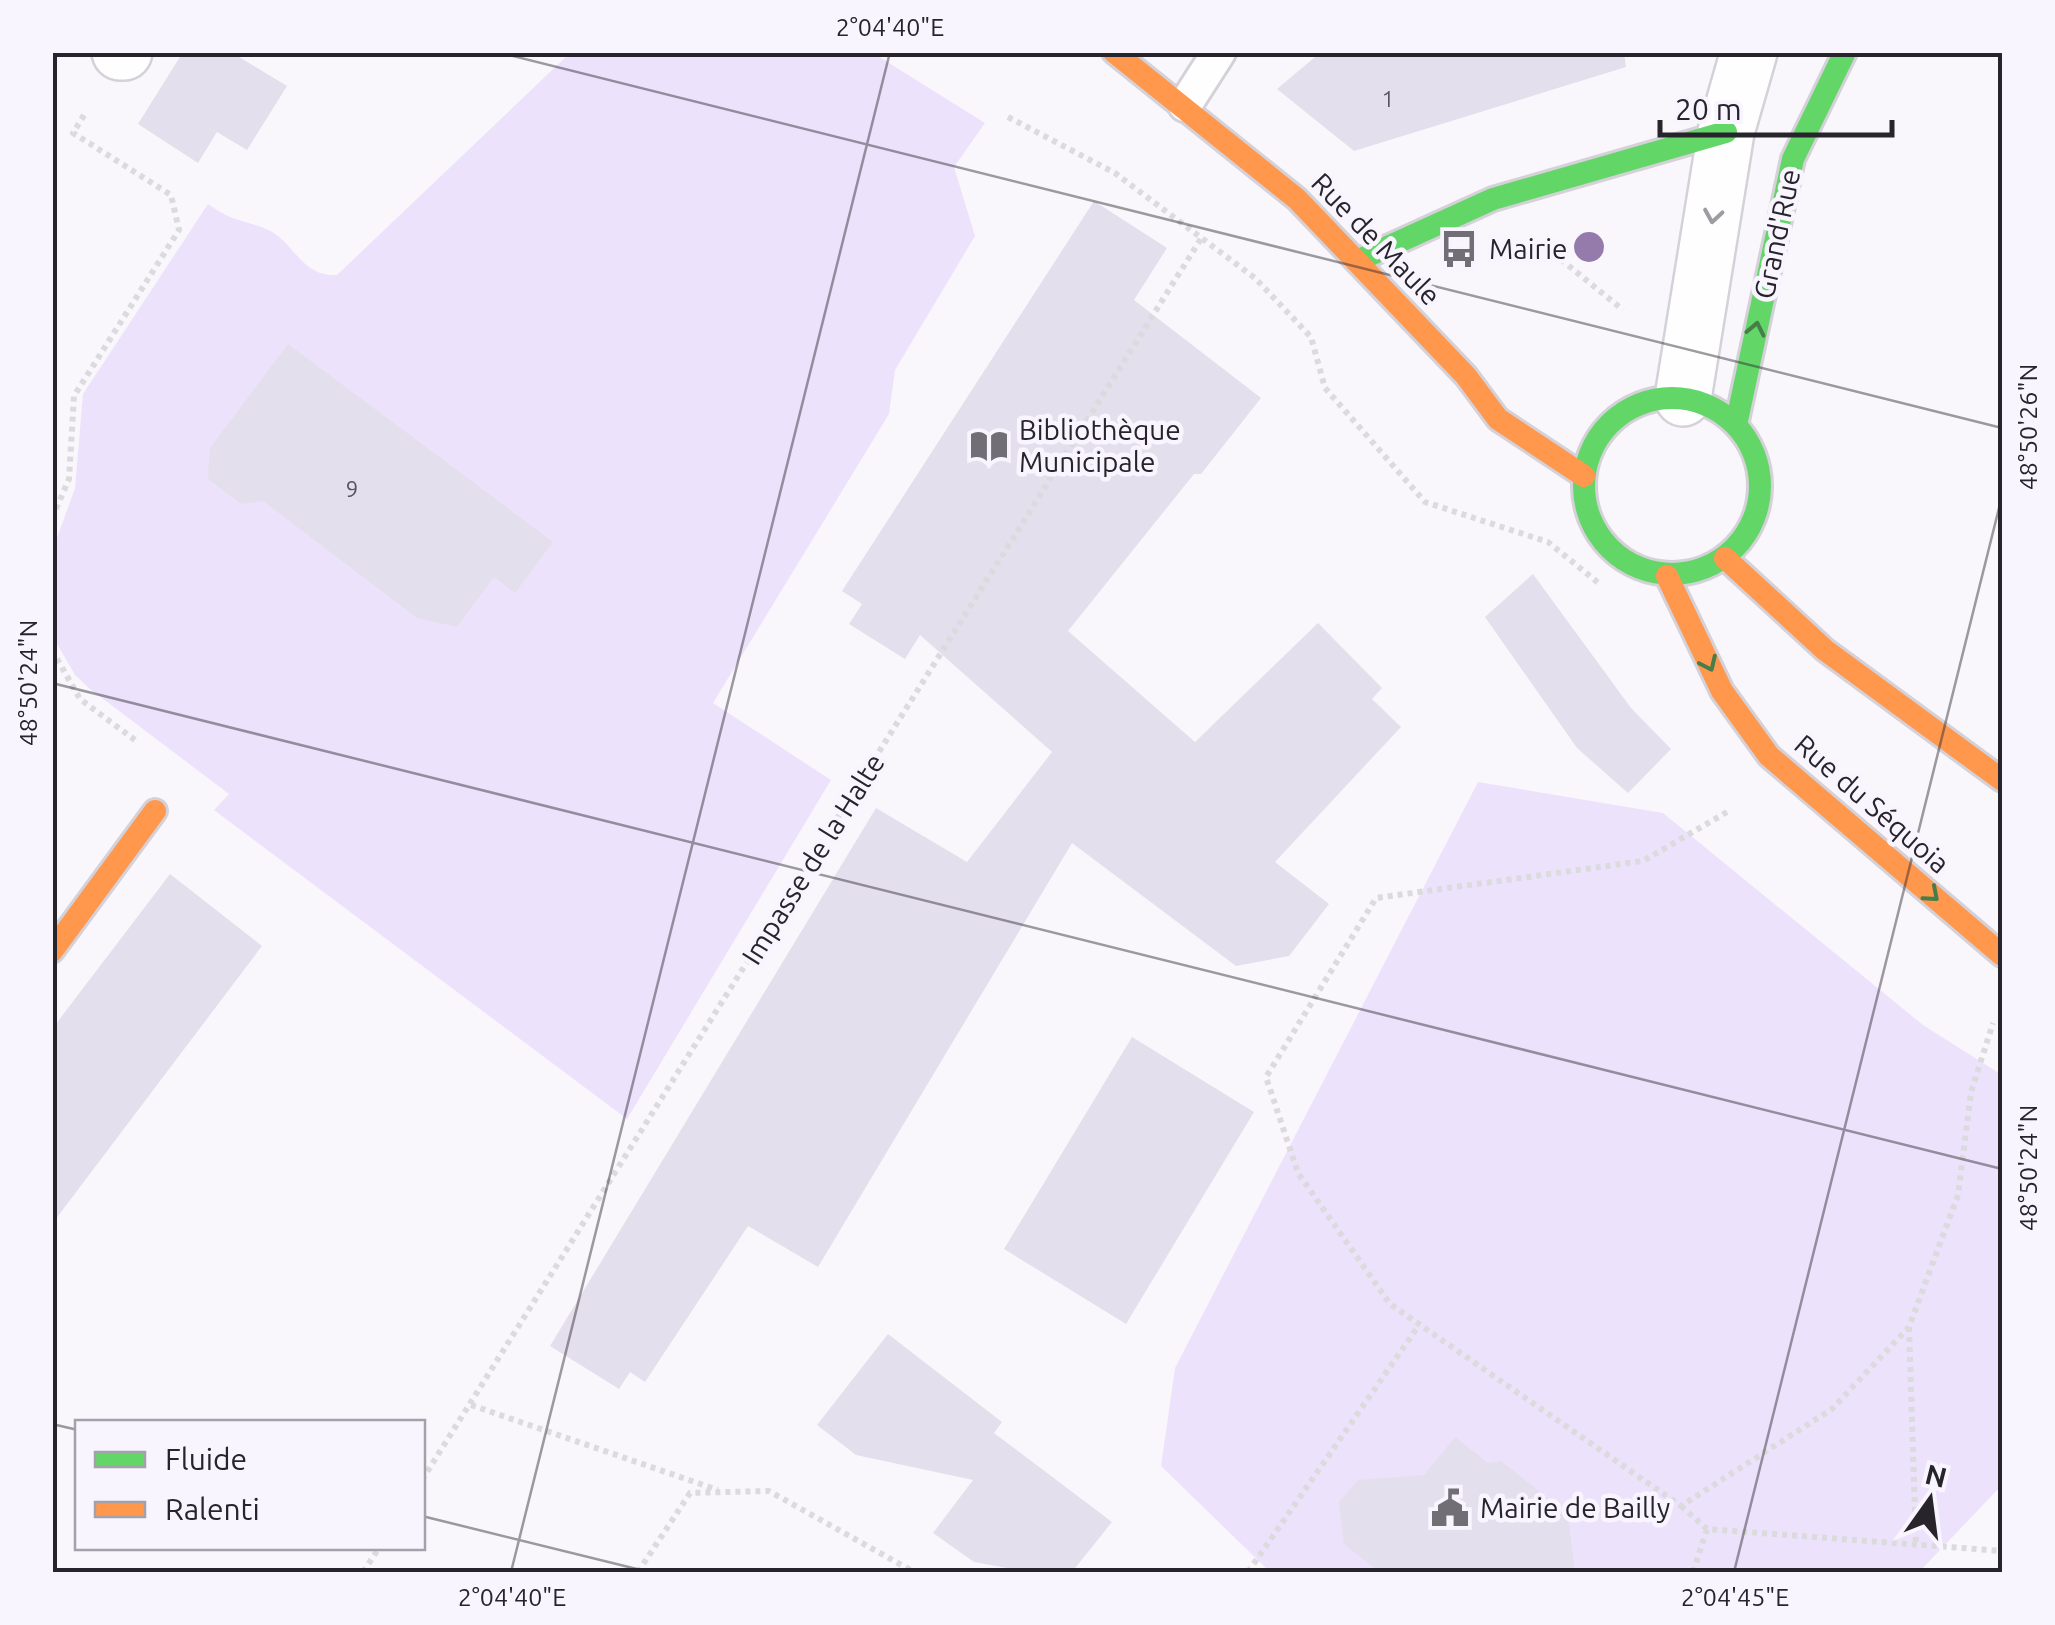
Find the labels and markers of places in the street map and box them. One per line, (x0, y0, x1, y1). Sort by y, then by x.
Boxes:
bus stop icon: Mairie (1438, 228, 1480, 270)
place label: Mairie (1489, 233, 1567, 264)
place label: Bibliothèque Municipale (1019, 414, 1181, 477)
library icon: Bibliothèque Municipale (968, 425, 1010, 467)
public building icon: Mairie de Bailly (1429, 1487, 1471, 1529)
place label: Mairie de Bailly (1480, 1492, 1670, 1523)

